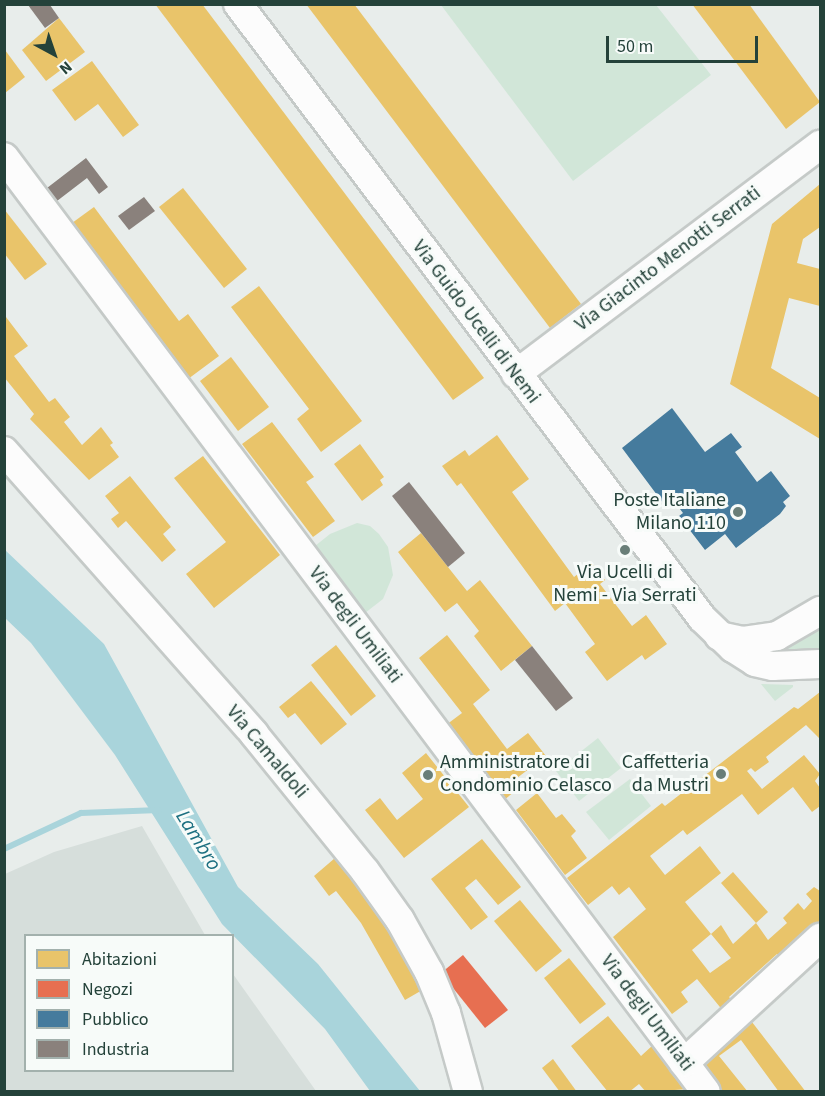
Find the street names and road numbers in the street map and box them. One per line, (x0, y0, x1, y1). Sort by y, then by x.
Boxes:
street label: Via Giacinto Menotti Serrati (570, 181, 766, 337)
street label: Via Guido Ucelli di Nemi (407, 236, 545, 408)
street label: Via degli Umiliati (303, 562, 407, 688)
street label: Via Camaldoli (221, 700, 313, 804)
street label: Via degli Umiliati (595, 950, 699, 1076)

